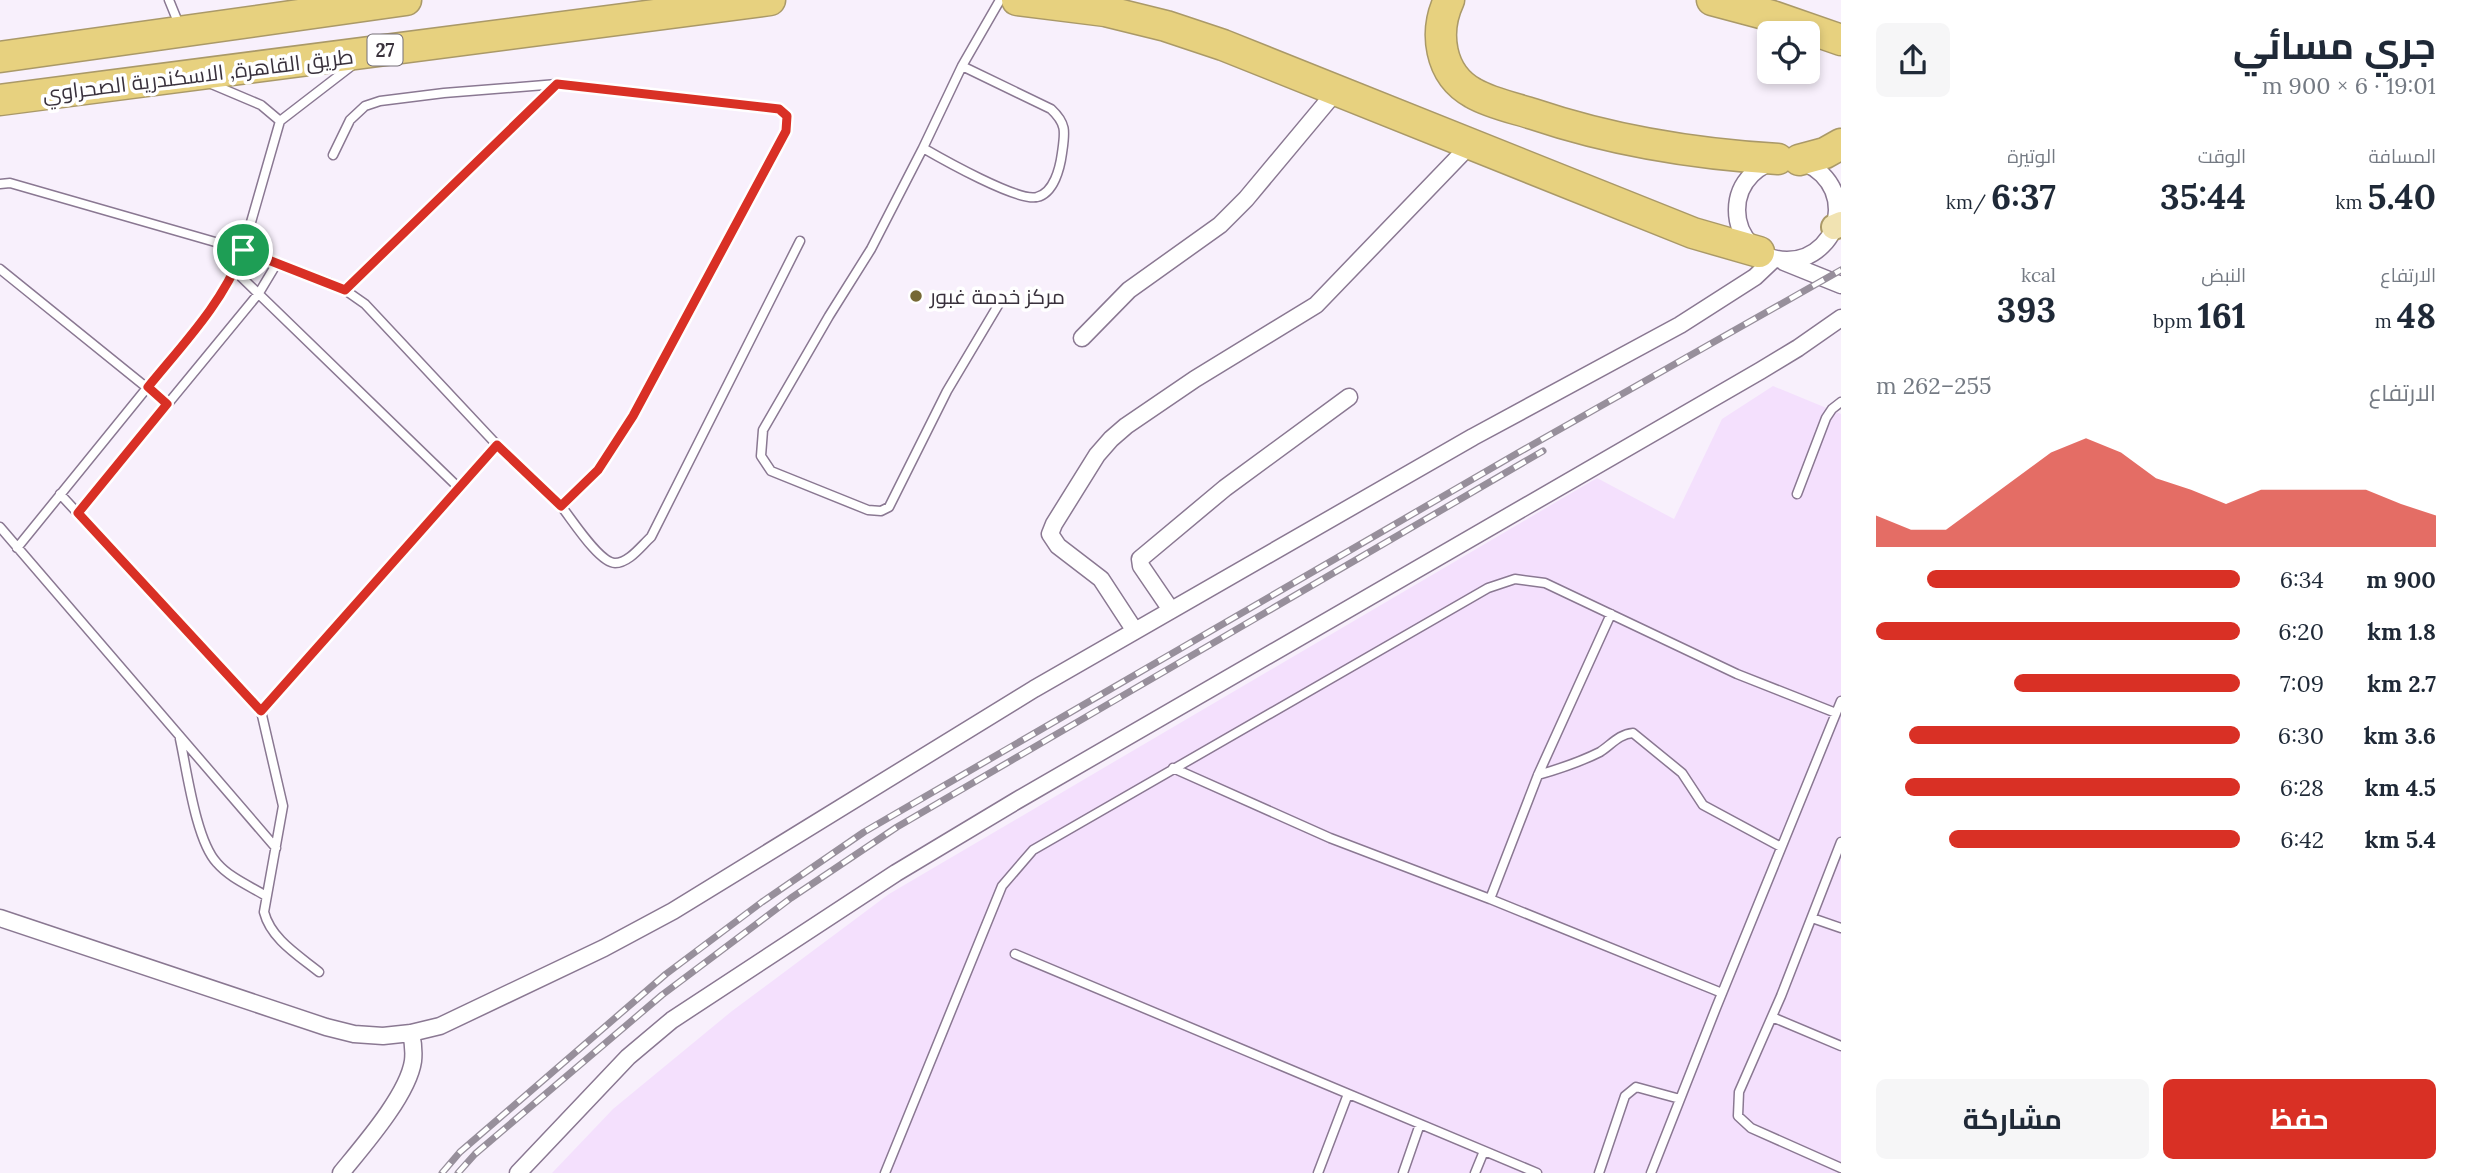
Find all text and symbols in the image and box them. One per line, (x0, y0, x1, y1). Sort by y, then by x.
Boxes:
map controls (1757, 21, 1820, 84)
button: locate (1757, 21, 1820, 84)
text: جري مسائي (2233, 21, 2436, 69)
button: share (1876, 23, 1950, 97)
road number: 27 (368, 34, 402, 66)
street label: طريق القاهرة, الاسكندرية الصحراوي (41, 43, 355, 110)
text: 19:01 · 6 × 900 m (2262, 71, 2436, 100)
text: الوتيرة (2007, 144, 2056, 168)
text: الوقت (2198, 144, 2246, 168)
text: المسافة (2368, 144, 2436, 168)
text: 6:37 (1991, 174, 2056, 219)
text: 35:44 (2160, 174, 2246, 219)
text: 5.40 (2368, 174, 2436, 219)
text: /km (1946, 190, 1991, 214)
text: km (2335, 190, 2368, 214)
pin (213, 220, 273, 280)
icon: arrive (224, 231, 262, 269)
text: kcal (2021, 263, 2056, 287)
text: النبض (2201, 263, 2246, 287)
text: الارتفاع (2380, 263, 2436, 287)
place label: مركز خدمة غبور (929, 283, 1065, 310)
text: 393 (1997, 287, 2056, 332)
marker: مركز خدمة غبور (908, 288, 924, 304)
text: 161 (2197, 293, 2246, 338)
text: 48 (2397, 293, 2436, 338)
text: bpm (2153, 309, 2197, 333)
text: m (2375, 309, 2397, 333)
text: 255–262 m (1876, 371, 1992, 400)
text: الارتفاع (2369, 378, 2436, 407)
text: 6:34 (2280, 565, 2324, 594)
text: 900 m (2366, 565, 2436, 594)
text: 6:20 (2278, 617, 2324, 646)
text: 1.8 km (2367, 617, 2436, 646)
text: 7:09 (2280, 669, 2324, 698)
text: 2.7 km (2367, 669, 2436, 698)
text: 6:30 (2278, 721, 2324, 750)
text: 3.6 km (2364, 721, 2436, 750)
text: 6:28 (2280, 773, 2324, 802)
text: 4.5 km (2365, 773, 2436, 802)
text: 6:42 (2280, 825, 2324, 854)
text: 5.4 km (2365, 825, 2436, 854)
button: مشاركة (1876, 1079, 2149, 1159)
button: حفظ (2163, 1079, 2436, 1159)

